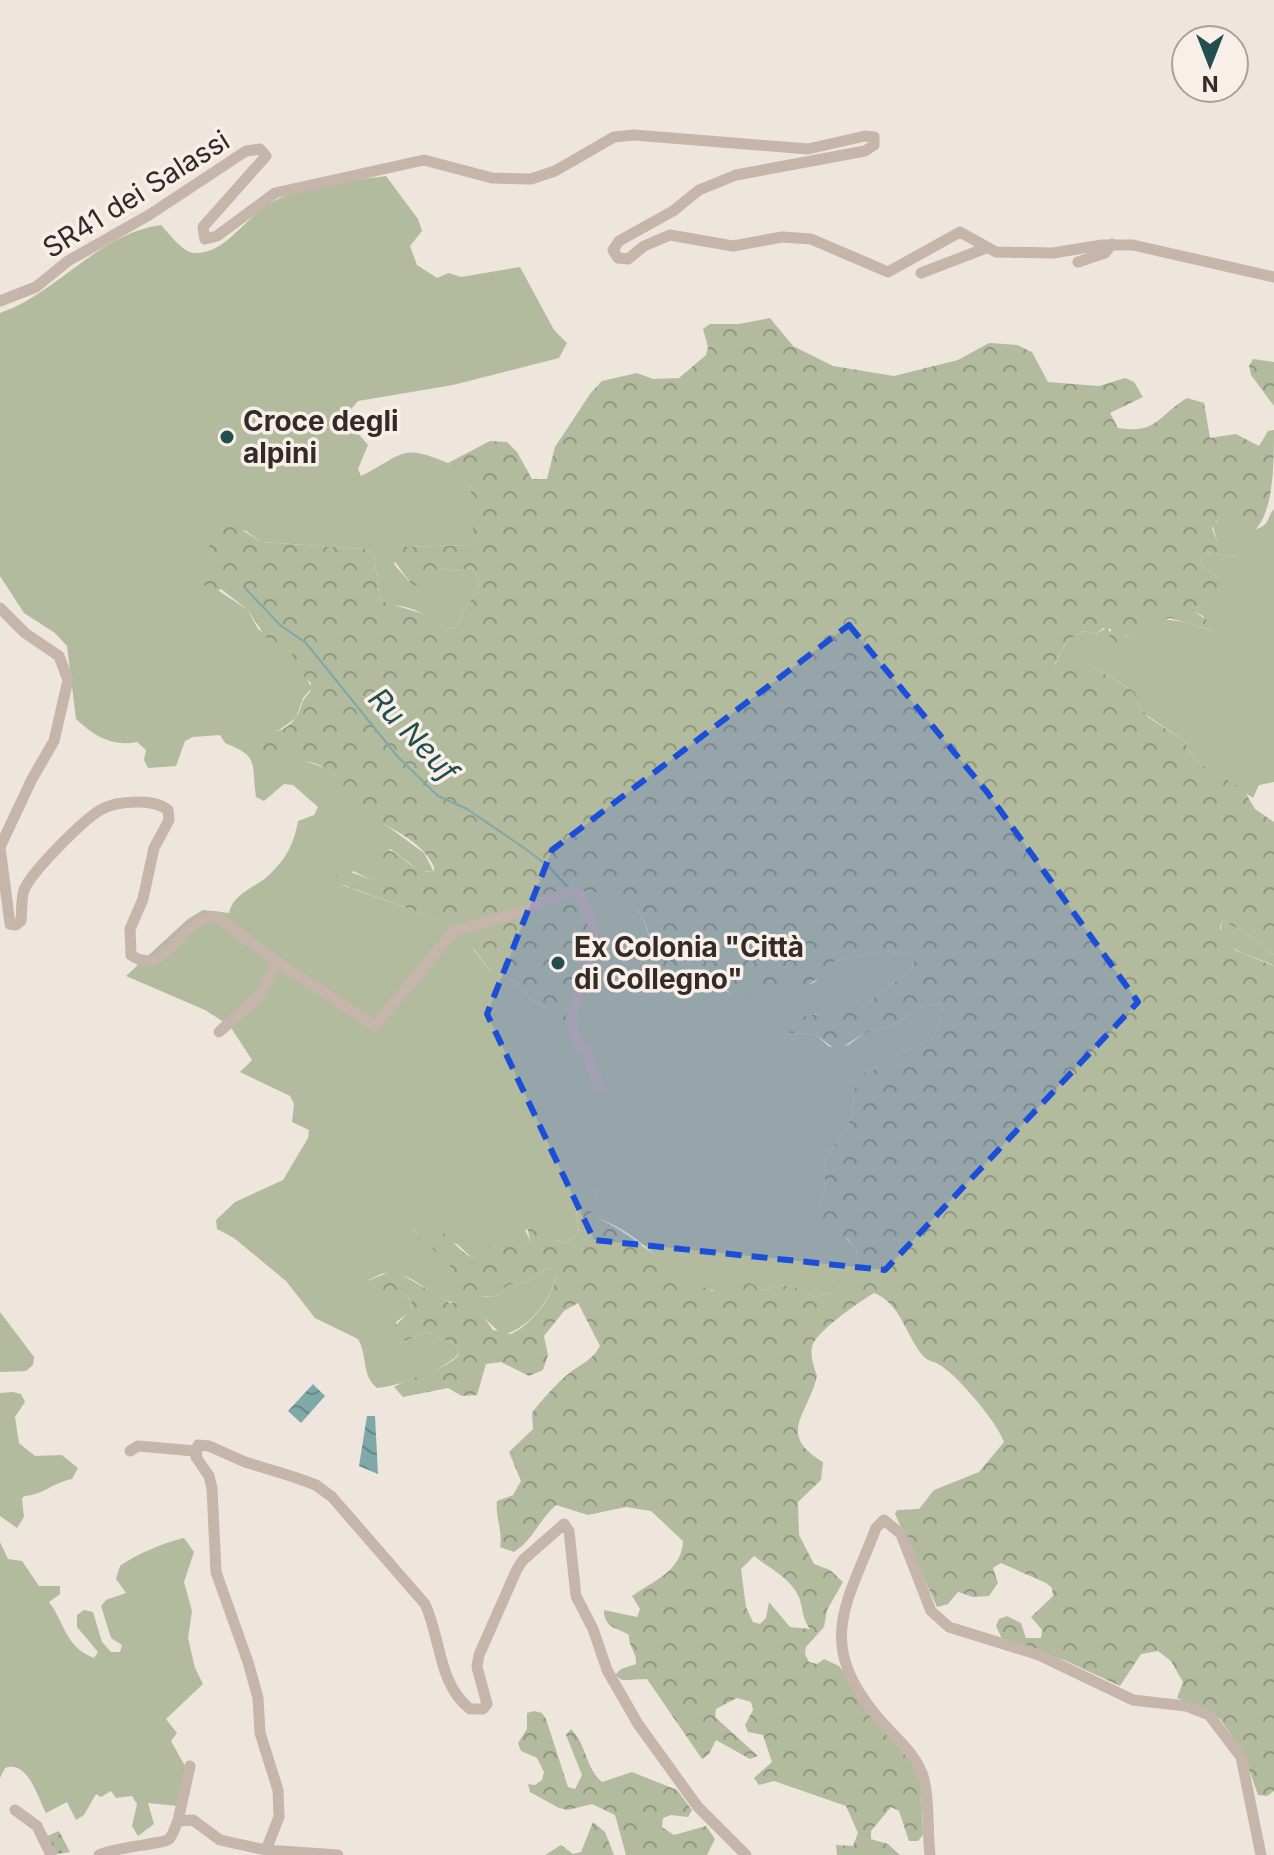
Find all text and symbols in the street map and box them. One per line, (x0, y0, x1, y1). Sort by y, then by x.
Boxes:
north arrow (1170, 24, 1250, 104)
text: N (1202, 71, 1218, 97)
street label: SR41 dei Salassi (36, 123, 236, 265)
place label: Croce degli alpini (243, 404, 399, 470)
marker: Croce degli alpini (218, 428, 236, 446)
water label: Ru Neuf (362, 680, 468, 790)
place label: Ex Colonia "Città di Collegno" (574, 930, 804, 996)
marker: Ex Colonia "Città di Collegno" (549, 954, 567, 972)

